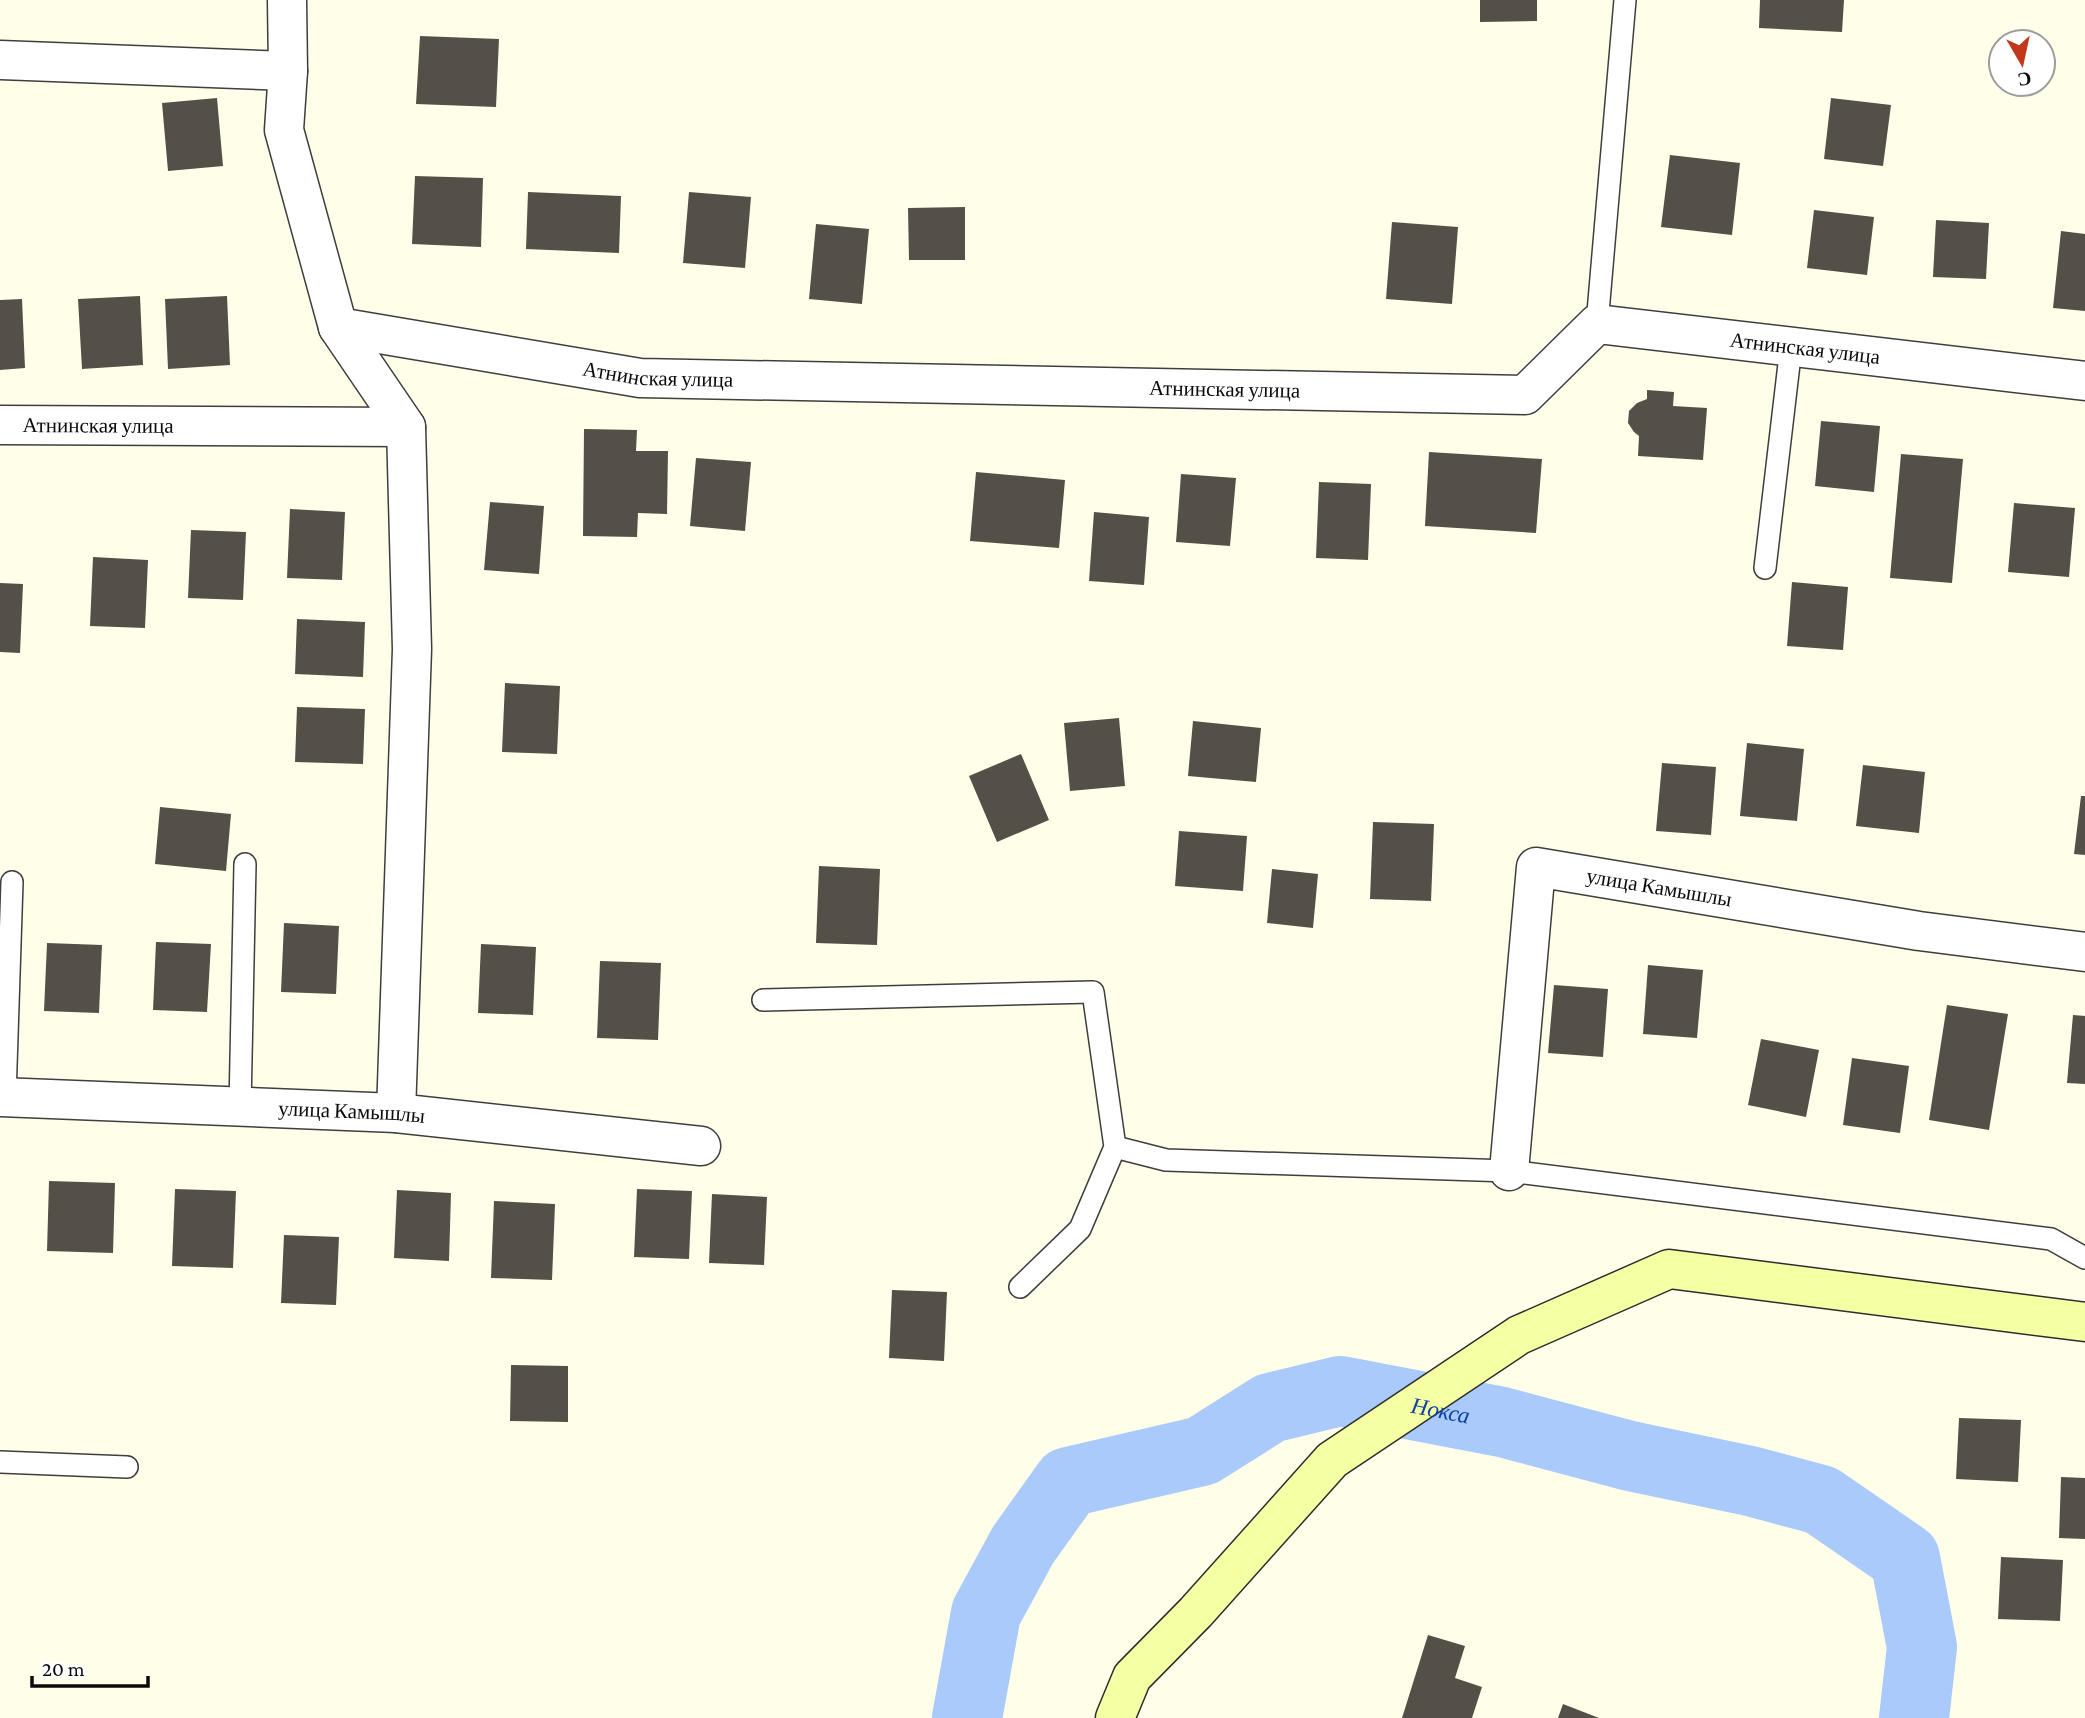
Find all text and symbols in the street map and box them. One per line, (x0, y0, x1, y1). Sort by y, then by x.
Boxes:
north arrow (1987, 28, 2057, 98)
text: С (2016, 68, 2033, 91)
street label: Атнинская улица (1729, 328, 1882, 369)
street label: Атнинская улица (581, 357, 734, 392)
street label: Атнинская улица (1149, 376, 1301, 403)
street label: Атнинская улица (22, 413, 174, 438)
street label: улица Камышлы (1585, 864, 1734, 912)
street label: улица Камышлы (278, 1096, 426, 1128)
water label: Нокса (1408, 1392, 1472, 1429)
scale bar (32, 1644, 147, 1688)
text: 20 m (42, 1657, 85, 1681)

